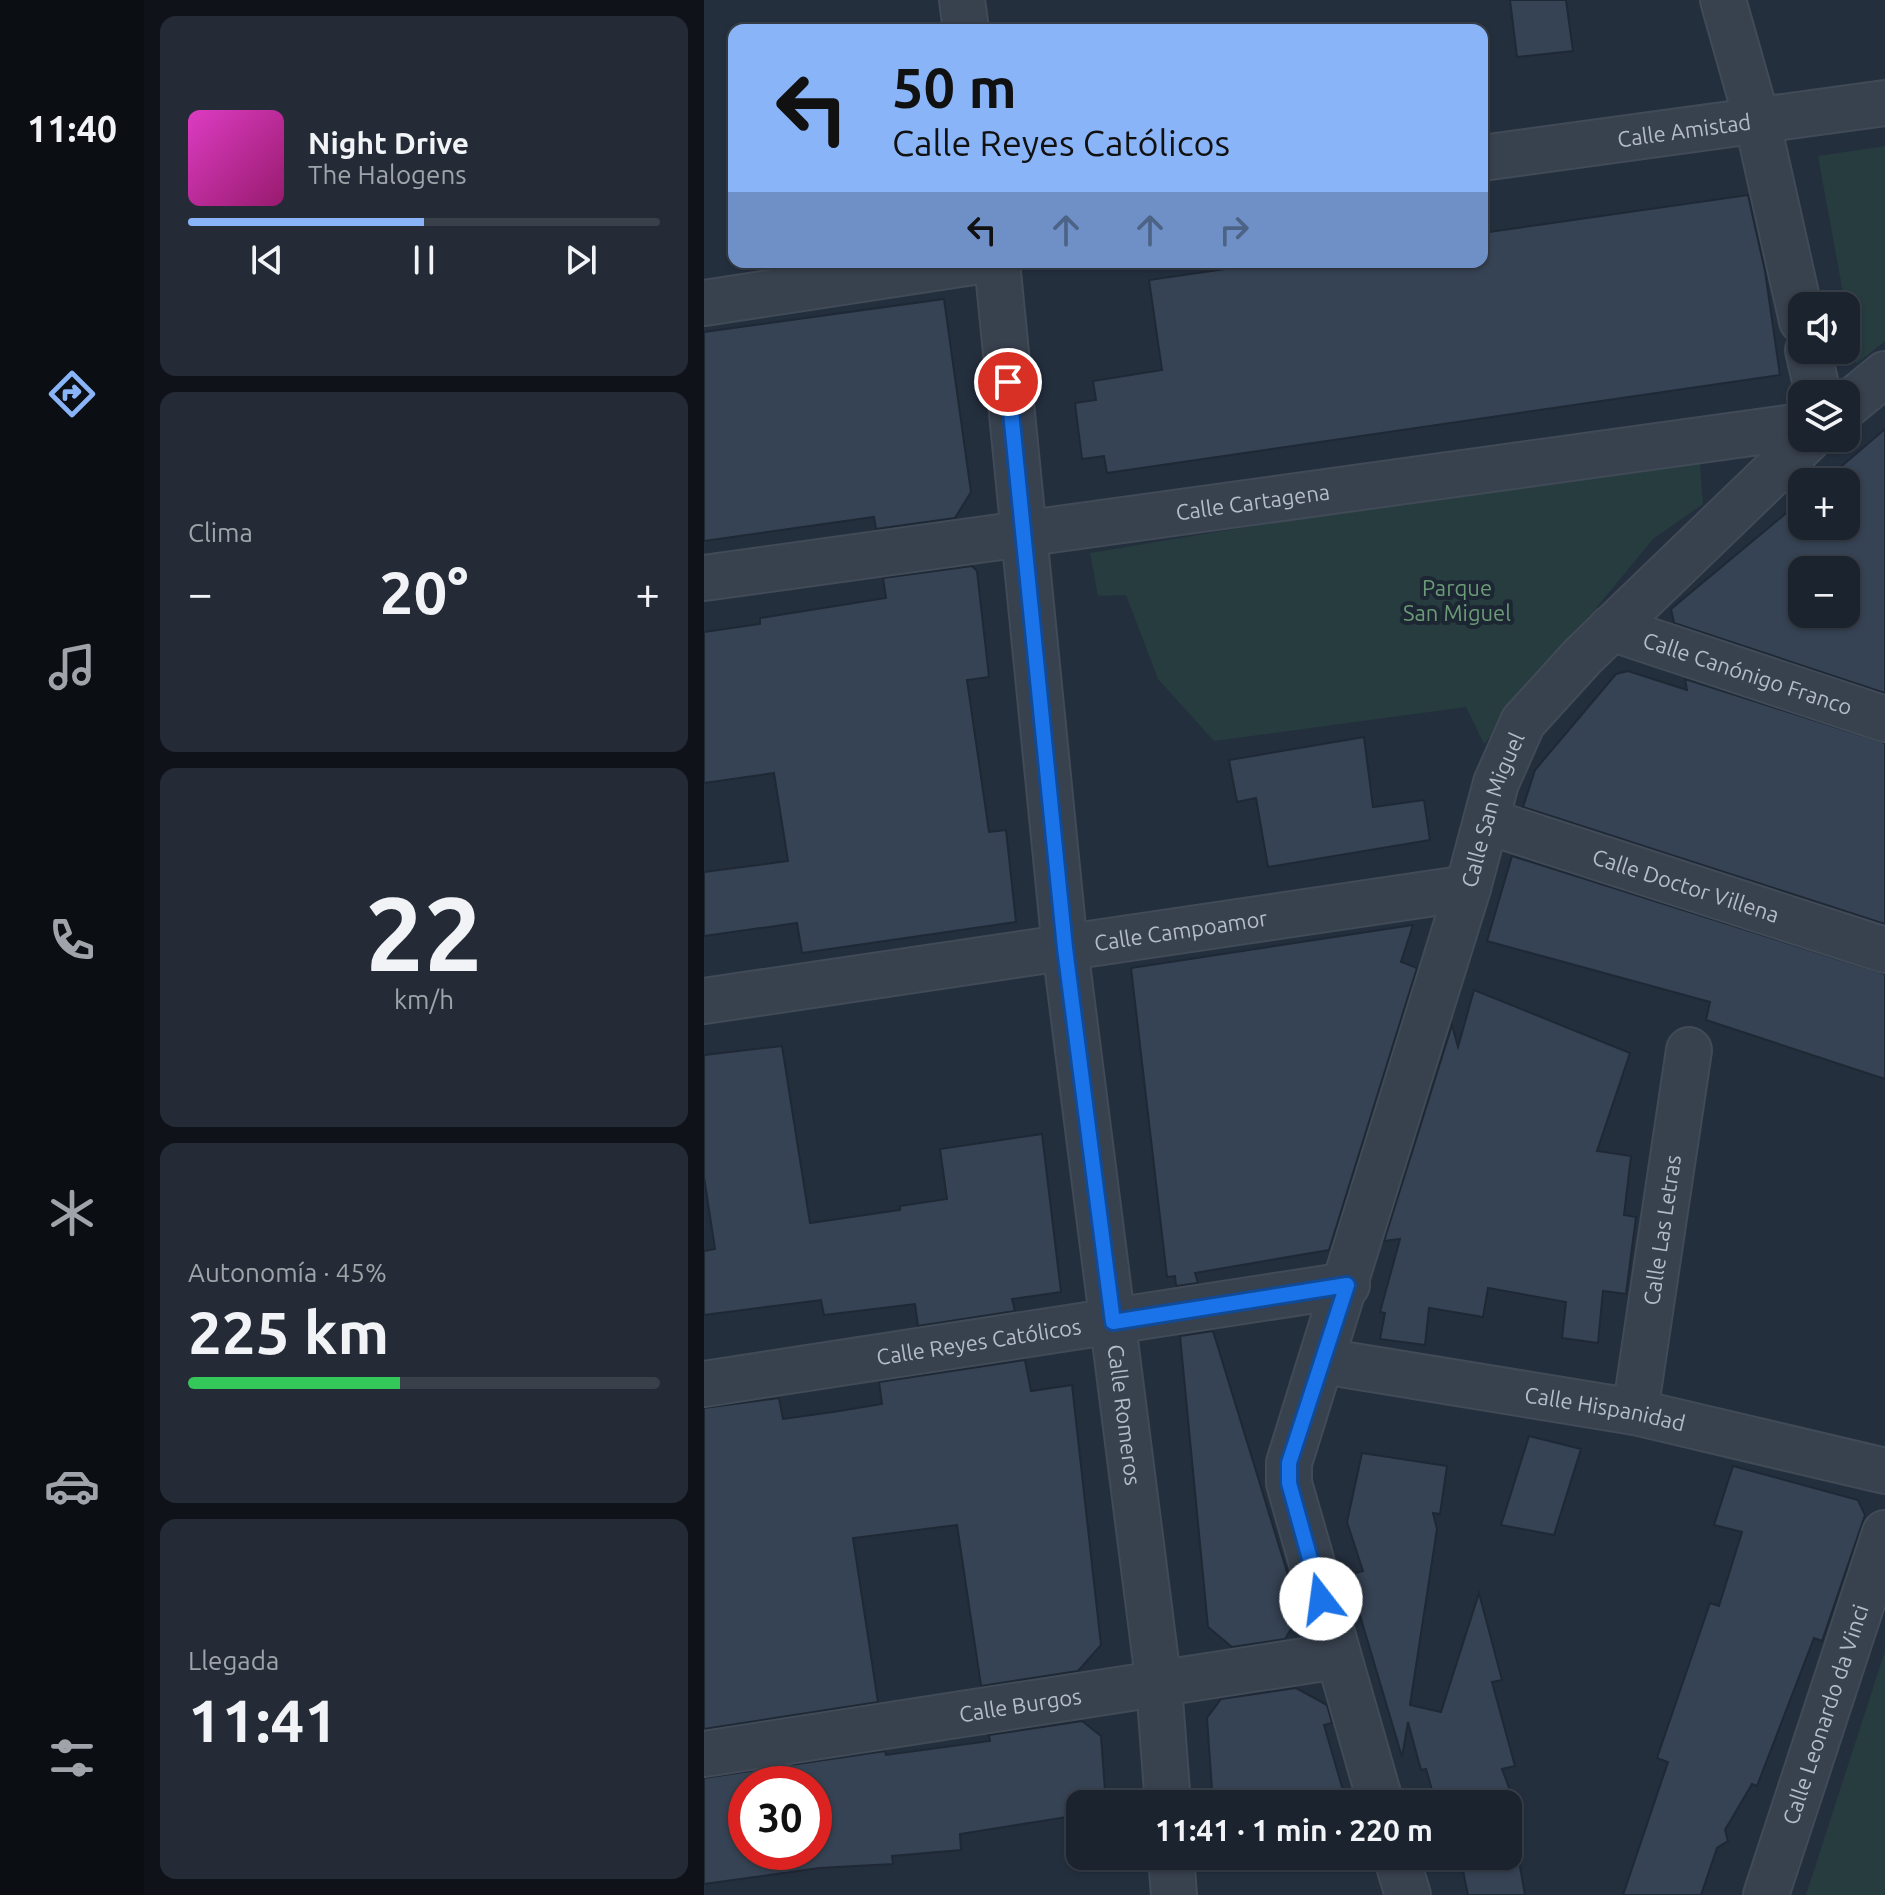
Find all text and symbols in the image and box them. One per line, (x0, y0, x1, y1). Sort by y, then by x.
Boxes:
icon: left (760, 56, 864, 160)
text: 50 m (892, 56, 1017, 119)
text: 11:40 (27, 108, 117, 149)
street label: Calle Amistad (1616, 108, 1752, 151)
text: Calle Reyes Católicos (892, 122, 1230, 163)
text: Night Drive (308, 126, 469, 160)
text: The Halogens (308, 160, 467, 189)
icon: left (960, 208, 1004, 252)
icon: ahead (1044, 208, 1088, 252)
icon: ahead (1128, 208, 1172, 252)
icon: right (1212, 208, 1256, 252)
icon: previous (245, 238, 289, 282)
icon: pause (402, 238, 446, 282)
icon: next (559, 238, 603, 282)
map controls (1788, 292, 1860, 628)
button: sound (1788, 292, 1860, 364)
pin (974, 348, 1042, 416)
icon: arrive (986, 360, 1030, 404)
icon: directions (44, 366, 100, 422)
button: layers (1788, 380, 1860, 452)
button: + (1788, 468, 1860, 540)
street label: Calle Cartagena (1174, 479, 1331, 525)
text: Clima (188, 518, 253, 547)
button: − (1788, 556, 1860, 628)
text: 20° (380, 558, 468, 625)
text: − (188, 568, 213, 617)
text: + (635, 568, 660, 617)
park label: Parque San Miguel (1403, 575, 1511, 625)
street label: Calle Canónigo Franco (1640, 627, 1856, 719)
icon: music (44, 639, 100, 695)
street label: Calle San Miguel (1456, 728, 1529, 890)
street label: Calle Doctor Villena (1589, 843, 1782, 927)
text: 22 (365, 874, 483, 991)
street label: Calle Campoamor (1093, 905, 1270, 955)
icon: phone (44, 912, 100, 968)
text: km/h (394, 985, 454, 1014)
street label: Calle Las Letras (1638, 1153, 1685, 1307)
icon: climate (44, 1185, 100, 1241)
text: Autonomía · 45% (188, 1258, 387, 1287)
text: 225 km (188, 1298, 389, 1365)
street label: Calle Reyes Católicos (875, 1313, 1083, 1369)
street label: Calle Romeros (1104, 1343, 1146, 1487)
street label: Calle Hispanidad (1523, 1381, 1688, 1435)
icon: car (44, 1458, 100, 1514)
position arrow (1279, 1557, 1363, 1641)
street label: Calle Leonardo da Vinci (1777, 1601, 1873, 1828)
text: Llegada (188, 1646, 279, 1675)
street label: Calle Burgos (957, 1683, 1083, 1726)
text: 11:41 (188, 1686, 338, 1753)
icon: filters (44, 1730, 100, 1786)
speed limit sign: 30 (728, 1766, 832, 1870)
text: 11:41 · 1 min · 220 m (1155, 1813, 1433, 1847)

